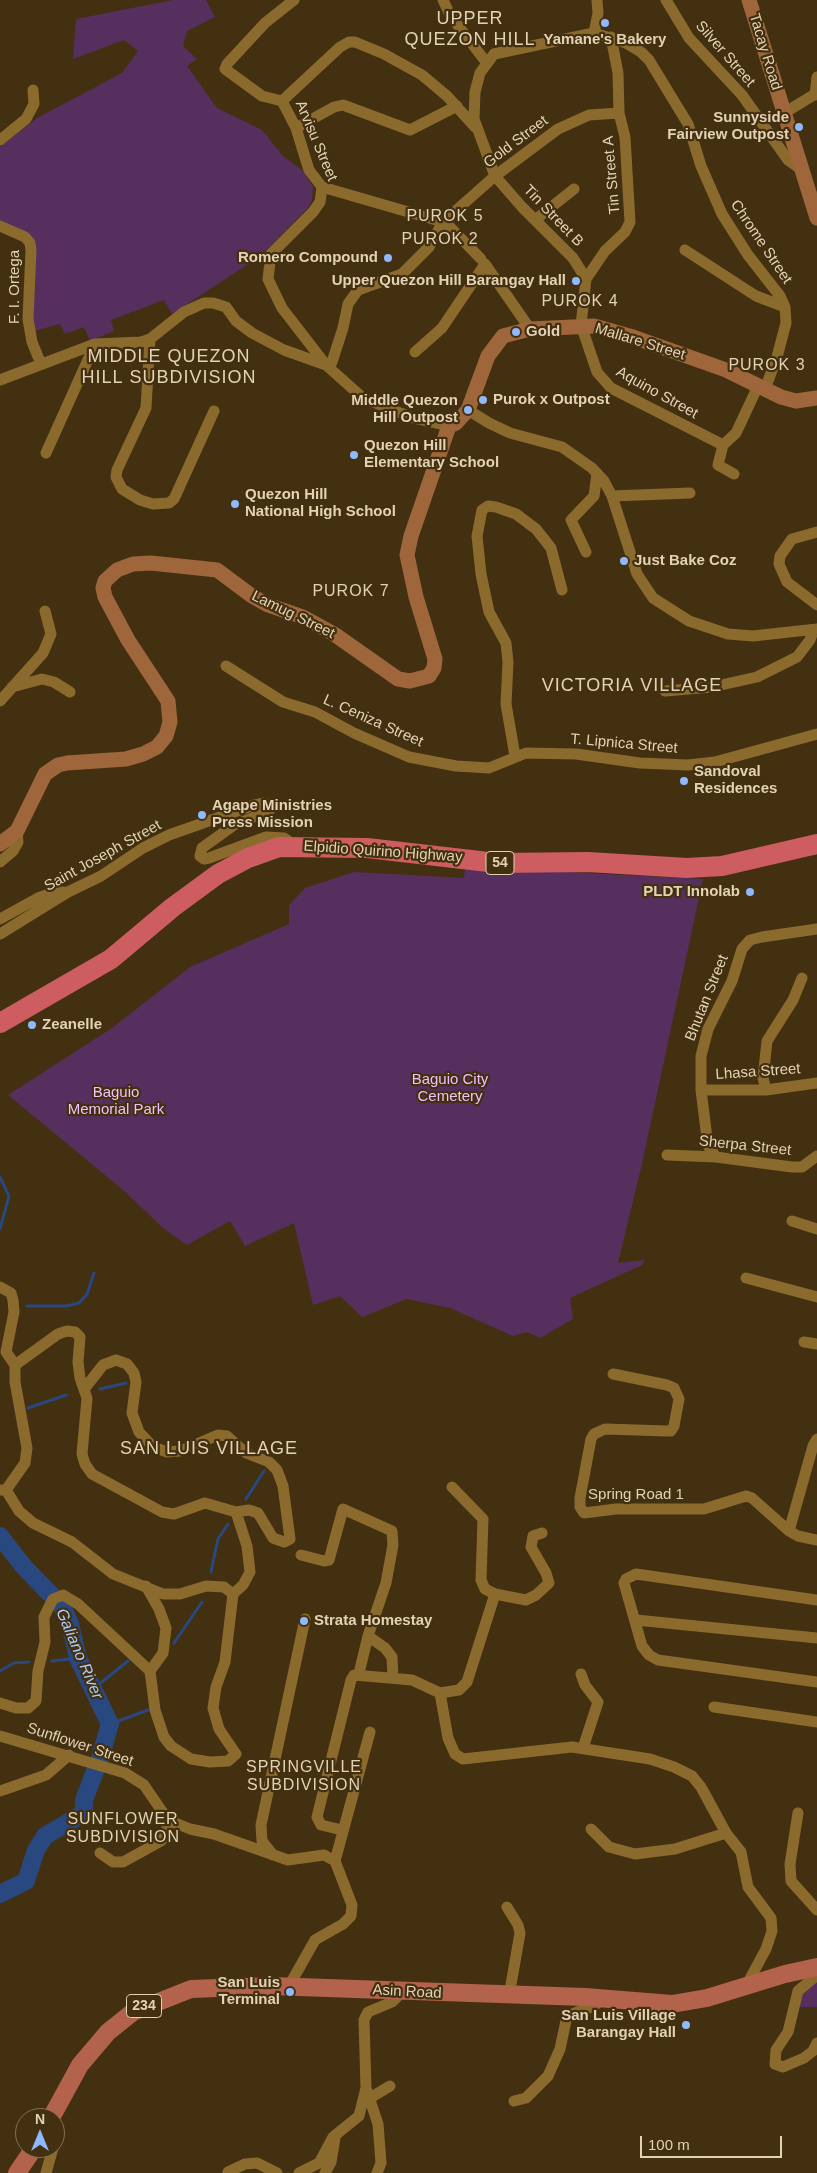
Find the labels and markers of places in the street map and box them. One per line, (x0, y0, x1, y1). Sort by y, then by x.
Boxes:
marker: Yamane's Bakery (599, 17, 611, 29)
place label: Yamane's Bakery (544, 31, 666, 49)
place label: Sunnyside Fairview Outpost (667, 109, 789, 144)
marker: Sunnyside Fairview Outpost (793, 121, 805, 133)
place label: Romero Compound (238, 249, 378, 267)
marker: Romero Compound (382, 252, 394, 264)
place label: Upper Quezon Hill Barangay Hall (332, 272, 566, 290)
marker: Upper Quezon Hill Barangay Hall (570, 275, 582, 287)
place label: Gold (526, 323, 560, 341)
marker: Gold (510, 326, 522, 338)
place label: Purok x Outpost (493, 391, 610, 409)
place label: Middle Quezon Hill Outpost (351, 392, 458, 427)
marker: Purok x Outpost (477, 394, 489, 406)
marker: Middle Quezon Hill Outpost (462, 404, 474, 416)
place label: Quezon Hill Elementary School (364, 437, 499, 472)
marker: Quezon Hill Elementary School (348, 449, 360, 461)
place label: Quezon Hill National High School (245, 486, 396, 521)
marker: Quezon Hill National High School (229, 498, 241, 510)
place label: Just Bake Coz (634, 552, 737, 570)
marker: Just Bake Coz (618, 555, 630, 567)
place label: Sandoval Residences (694, 763, 777, 798)
marker: Sandoval Residences (678, 775, 690, 787)
place label: Agape Ministries Press Mission (212, 797, 332, 832)
marker: Agape Ministries Press Mission (196, 809, 208, 821)
place label: PLDT Innolab (643, 883, 740, 901)
marker: PLDT Innolab (744, 886, 756, 898)
place label: Zeanelle (42, 1016, 102, 1034)
marker: Zeanelle (26, 1019, 38, 1031)
place label: Strata Homestay (314, 1612, 432, 1630)
marker: Strata Homestay (298, 1615, 310, 1627)
place label: San Luis Terminal (217, 1974, 280, 2009)
marker: San Luis Terminal (284, 1986, 296, 1998)
place label: San Luis Village Barangay Hall (561, 2007, 676, 2042)
marker: San Luis Village Barangay Hall (680, 2019, 692, 2031)

